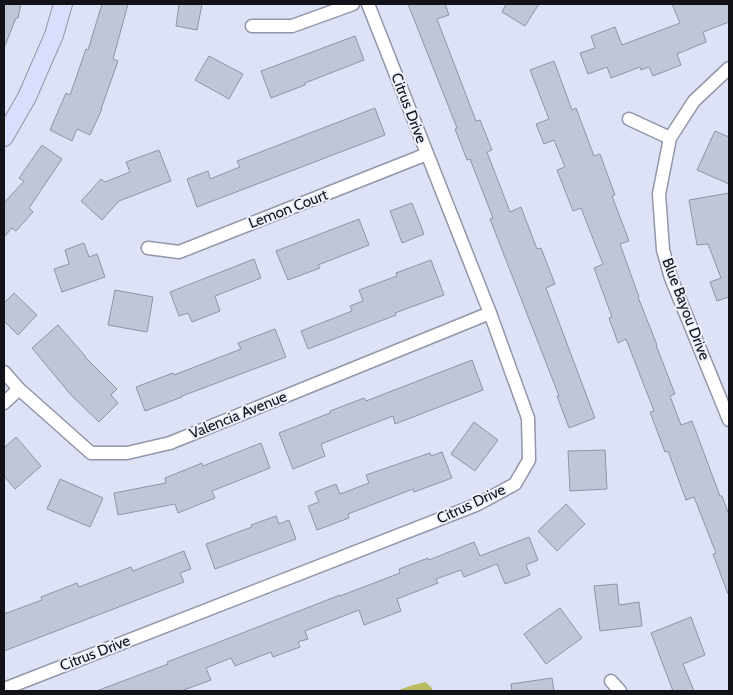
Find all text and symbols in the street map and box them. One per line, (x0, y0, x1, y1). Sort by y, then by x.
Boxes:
street label: Citrus Drive (387, 70, 431, 146)
street label: Lemon Court (246, 186, 330, 232)
street label: Blue Bayou Drive (658, 255, 714, 363)
street label: Valencia Avenue (187, 387, 290, 443)
street label: Citrus Drive (434, 480, 509, 528)
street label: Citrus Drive (57, 631, 133, 675)

